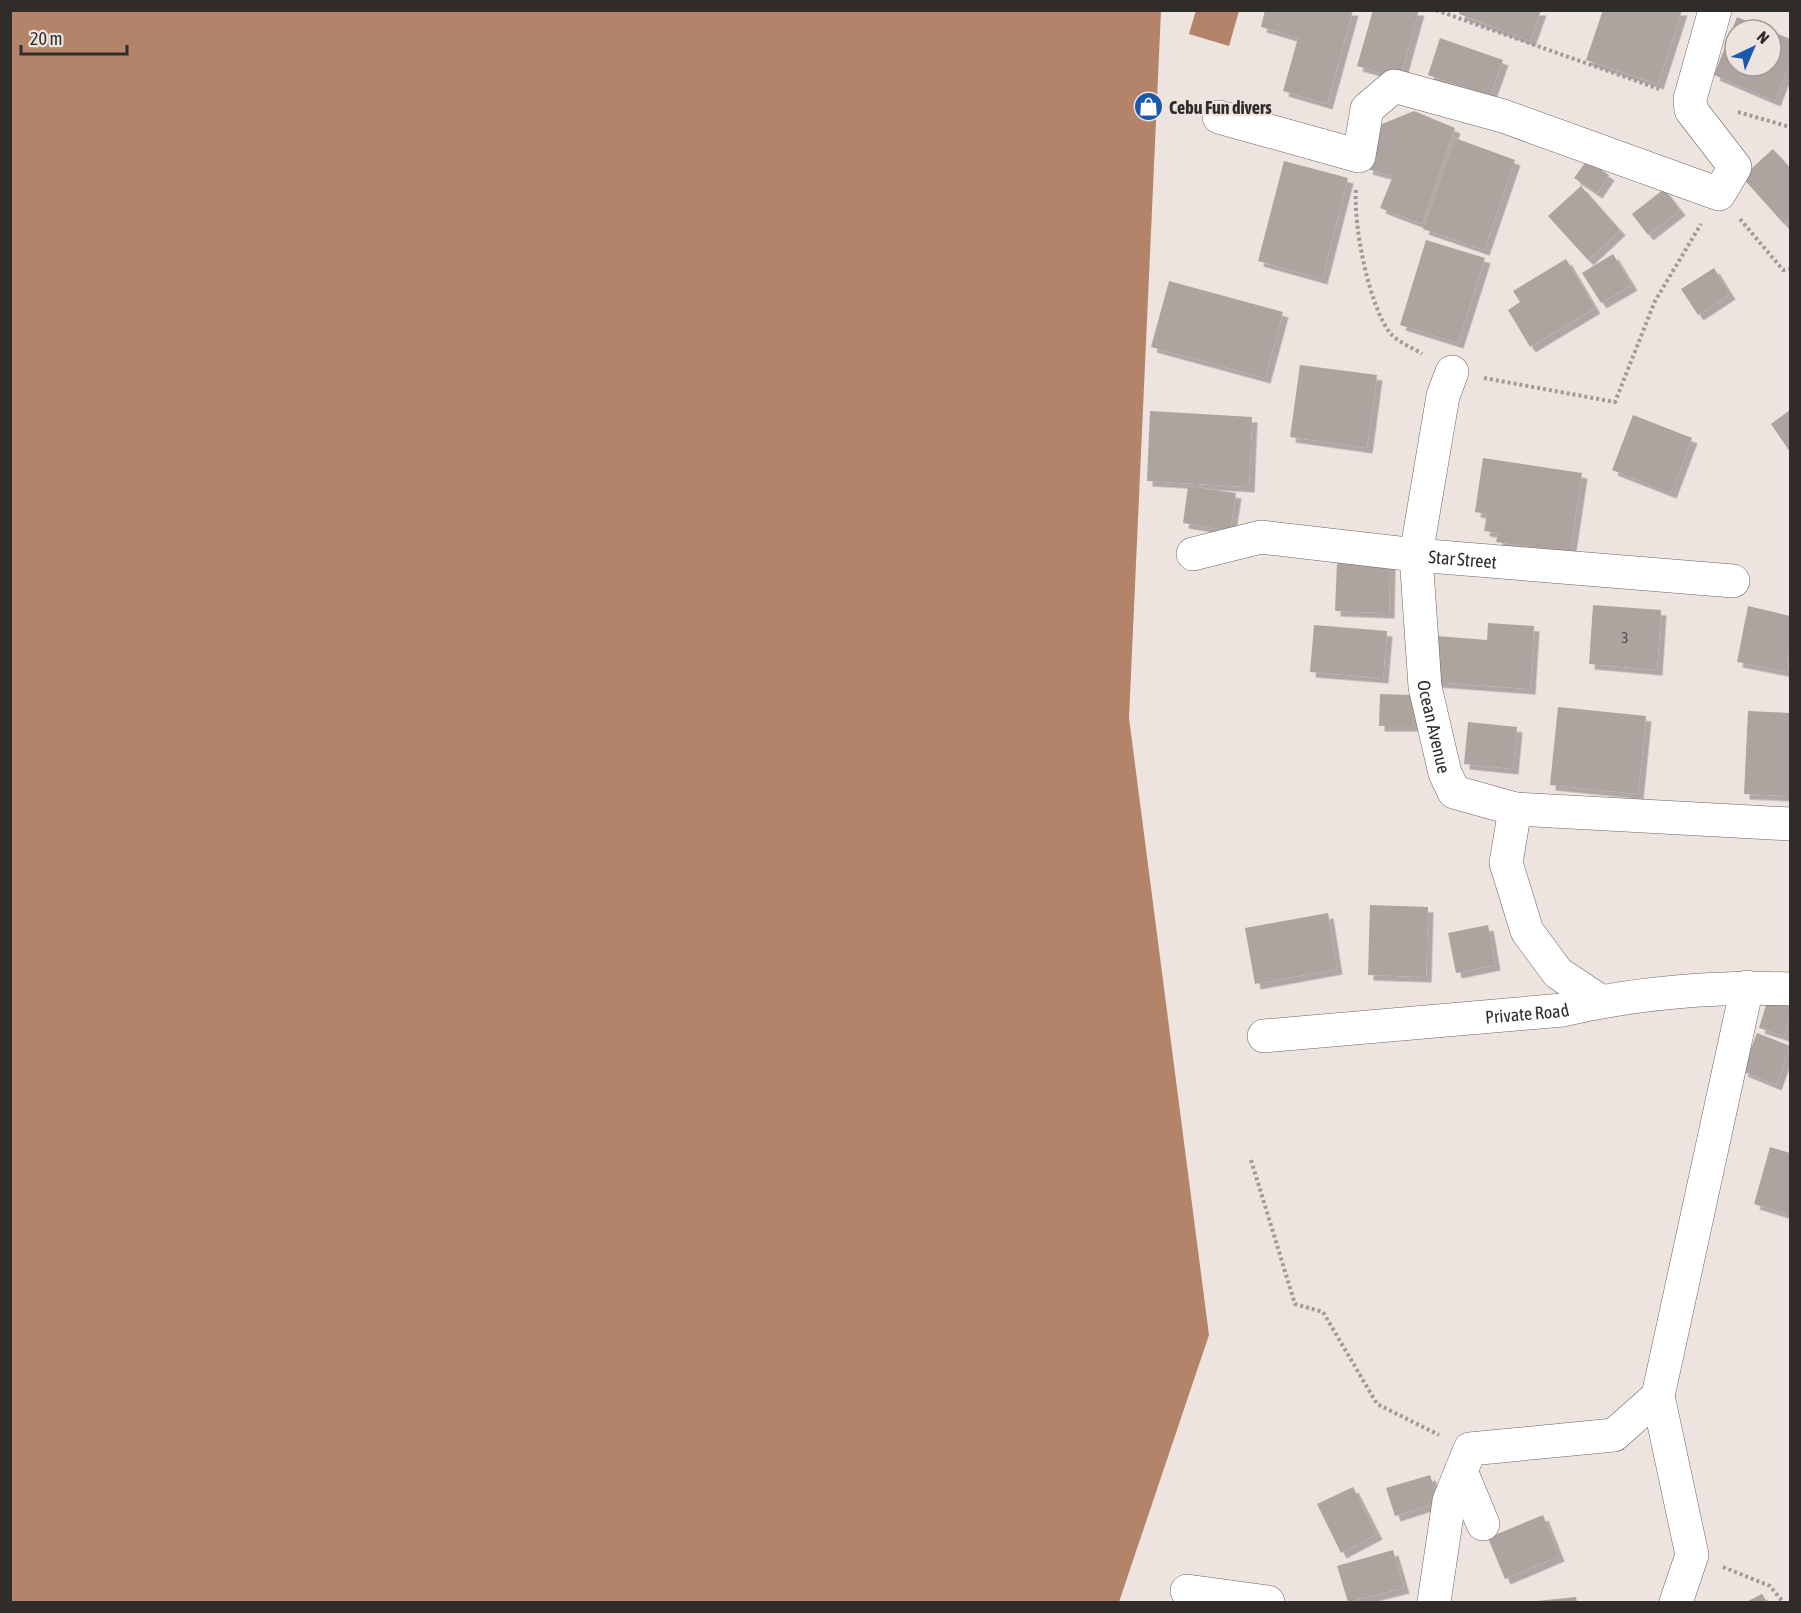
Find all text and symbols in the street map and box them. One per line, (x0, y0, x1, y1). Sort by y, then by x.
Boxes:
scale bar (21, 18, 128, 56)
north arrow (1723, 18, 1783, 78)
text: N (1754, 27, 1773, 47)
text: 20 m (30, 28, 62, 49)
shop icon: Cebu Fun divers (1132, 91, 1164, 123)
place label: Cebu Fun divers (1169, 97, 1272, 118)
street label: Star Street (1428, 546, 1498, 572)
house number: 3 (1621, 629, 1629, 646)
street label: Ocean Avenue (1414, 680, 1455, 775)
street label: Private Road (1484, 998, 1571, 1027)

